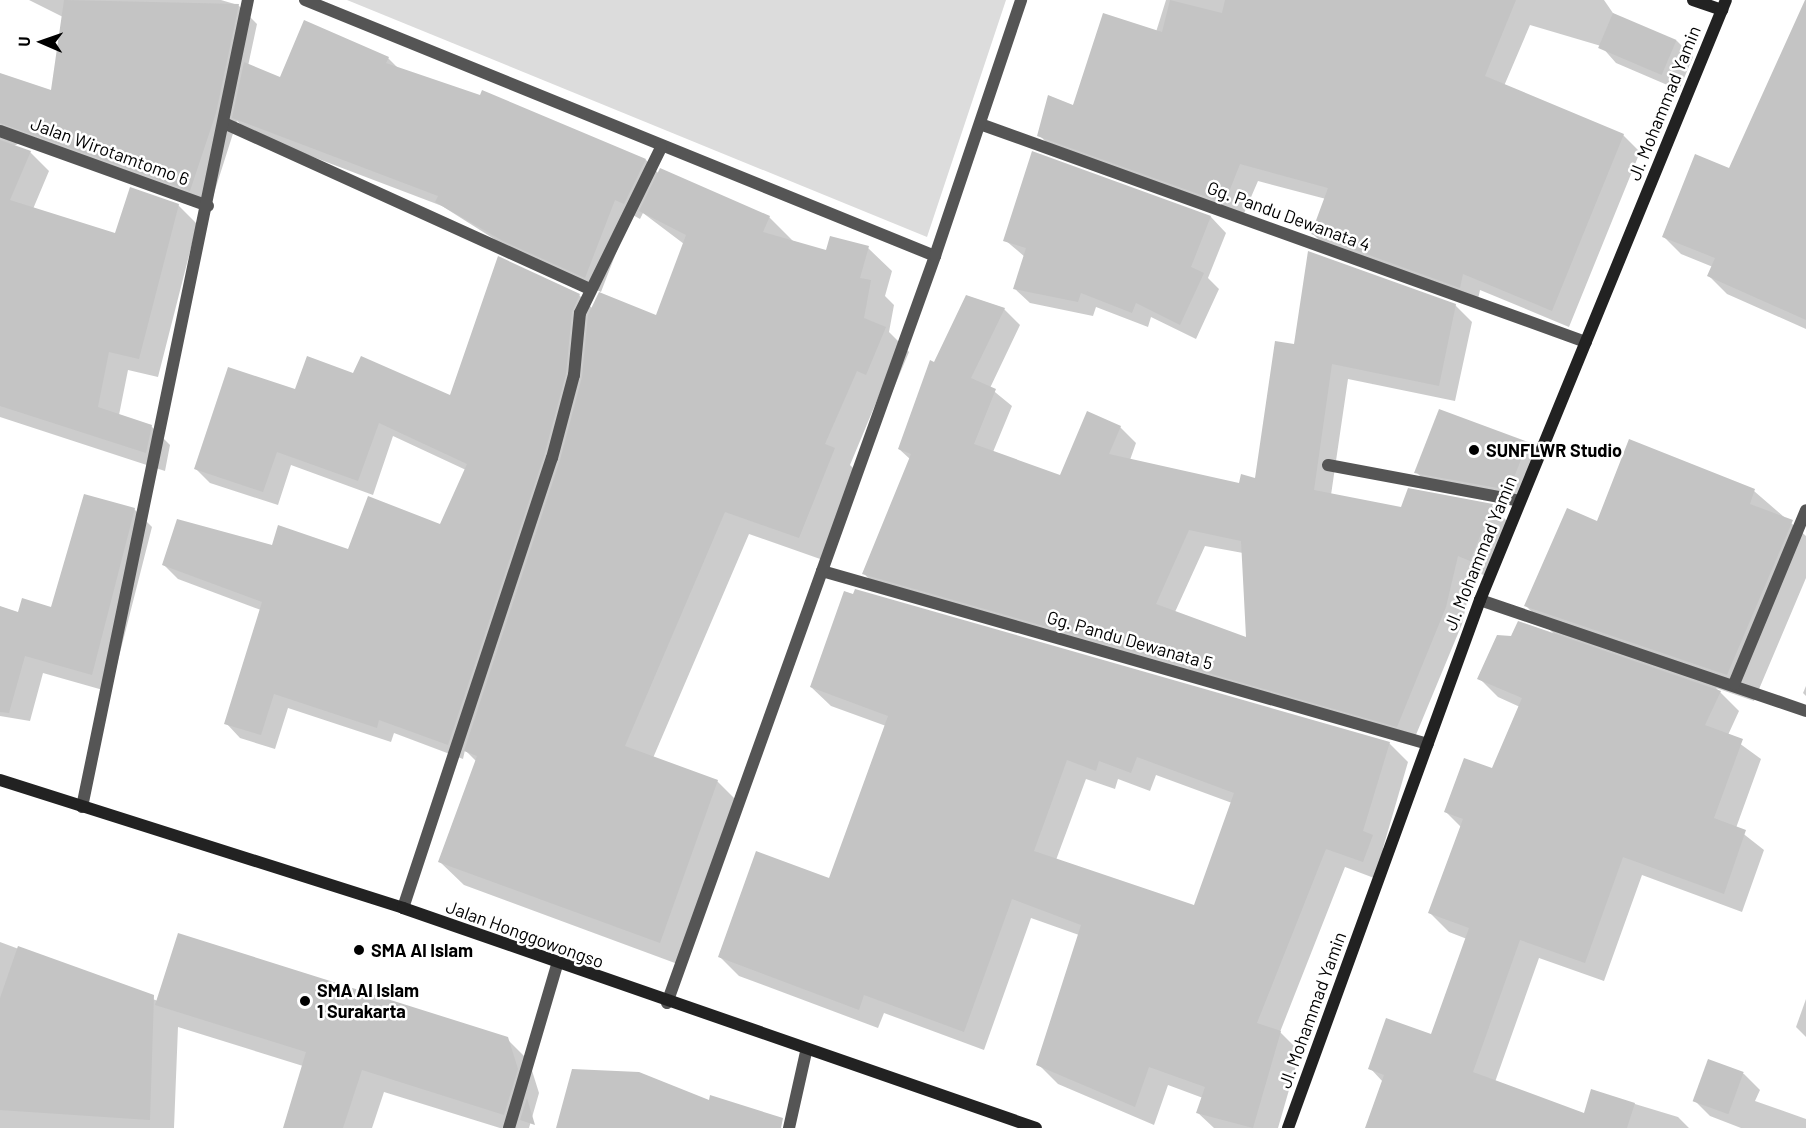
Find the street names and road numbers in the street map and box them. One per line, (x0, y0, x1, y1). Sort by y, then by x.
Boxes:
street label: Jl. Mohammad Yamin (1623, 23, 1705, 183)
street label: Jalan Wirotamtomo 6 (28, 112, 192, 190)
street label: Gg. Pandu Dewanata 4 (1204, 176, 1374, 256)
street label: Jl. Mohammad Yamin (1439, 473, 1521, 633)
street label: Gg. Pandu Dewanata 5 (1045, 606, 1215, 674)
street label: Jalan Honggowongso (443, 895, 607, 973)
street label: Jl. Mohammad Yamin (1274, 929, 1350, 1091)

